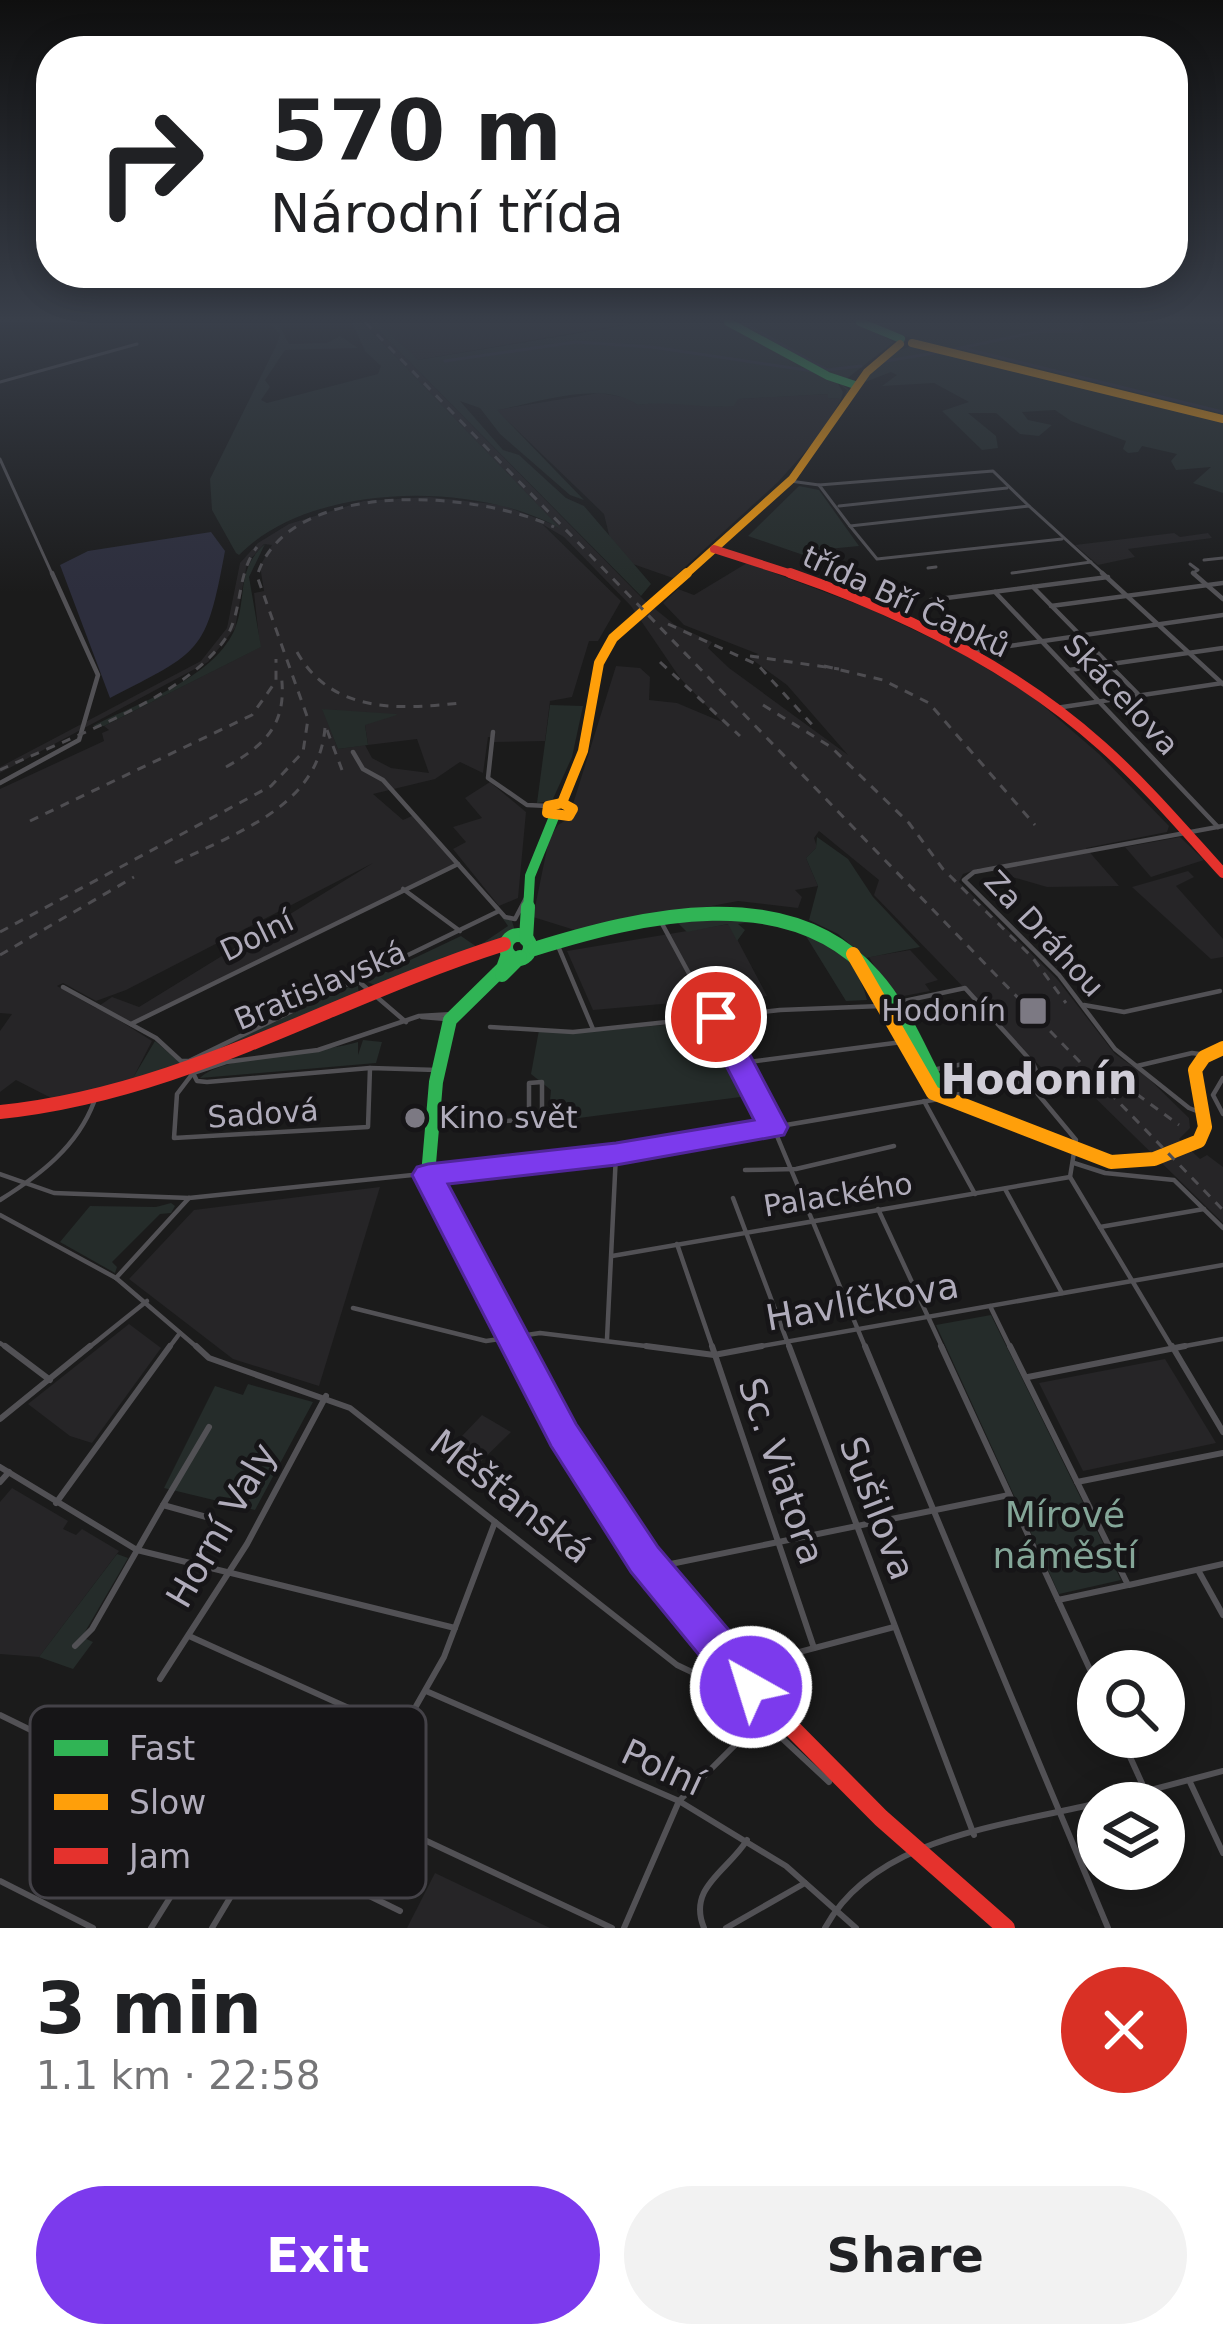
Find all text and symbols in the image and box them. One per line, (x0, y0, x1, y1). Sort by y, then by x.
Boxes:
text: 570 m (270, 82, 562, 180)
icon: right (72, 84, 228, 240)
text: Národní třída (270, 182, 624, 245)
street label: třída Bří Čapků (797, 537, 1016, 665)
street label: Skácelova (1057, 627, 1186, 762)
street label: Za Dráhou (977, 864, 1111, 1004)
street label: Dolní (214, 902, 301, 968)
street label: Bratislavská (229, 934, 411, 1037)
pin (665, 966, 767, 1068)
icon: arrive (683, 984, 749, 1050)
place label: Hodonín (881, 993, 1006, 1028)
marker: Hodonín (1017, 995, 1049, 1027)
district label: Hodonín (940, 1055, 1138, 1104)
street label: Sadová (206, 1092, 320, 1135)
place label: Kino svět (439, 1100, 578, 1135)
marker: Kino svět (402, 1105, 428, 1131)
street label: Palackého (761, 1165, 915, 1224)
street label: Havlíčkova (762, 1264, 962, 1339)
street label: Sc. Viatora (730, 1373, 833, 1570)
street label: Měšťanská (422, 1421, 599, 1572)
street label: Sušilova (832, 1431, 924, 1585)
street label: Horní Valy (158, 1436, 285, 1615)
park label: Mírové náměstí (993, 1494, 1138, 1576)
position arrow (688, 1624, 814, 1750)
map controls (1077, 1650, 1185, 1890)
button: search (1077, 1650, 1185, 1758)
legend (30, 1706, 426, 1898)
text: Fast (129, 1729, 195, 1768)
street label: Polní (615, 1731, 711, 1804)
button: layers (1077, 1782, 1185, 1890)
text: Slow (129, 1783, 206, 1822)
text: Jam (127, 1837, 191, 1876)
text: 3 min (36, 1966, 262, 2050)
button: close (1061, 1967, 1187, 2093)
text: 1.1 km · 22:58 (36, 2053, 321, 2098)
button: Exit (36, 2186, 600, 2324)
button: Share (624, 2186, 1187, 2324)

